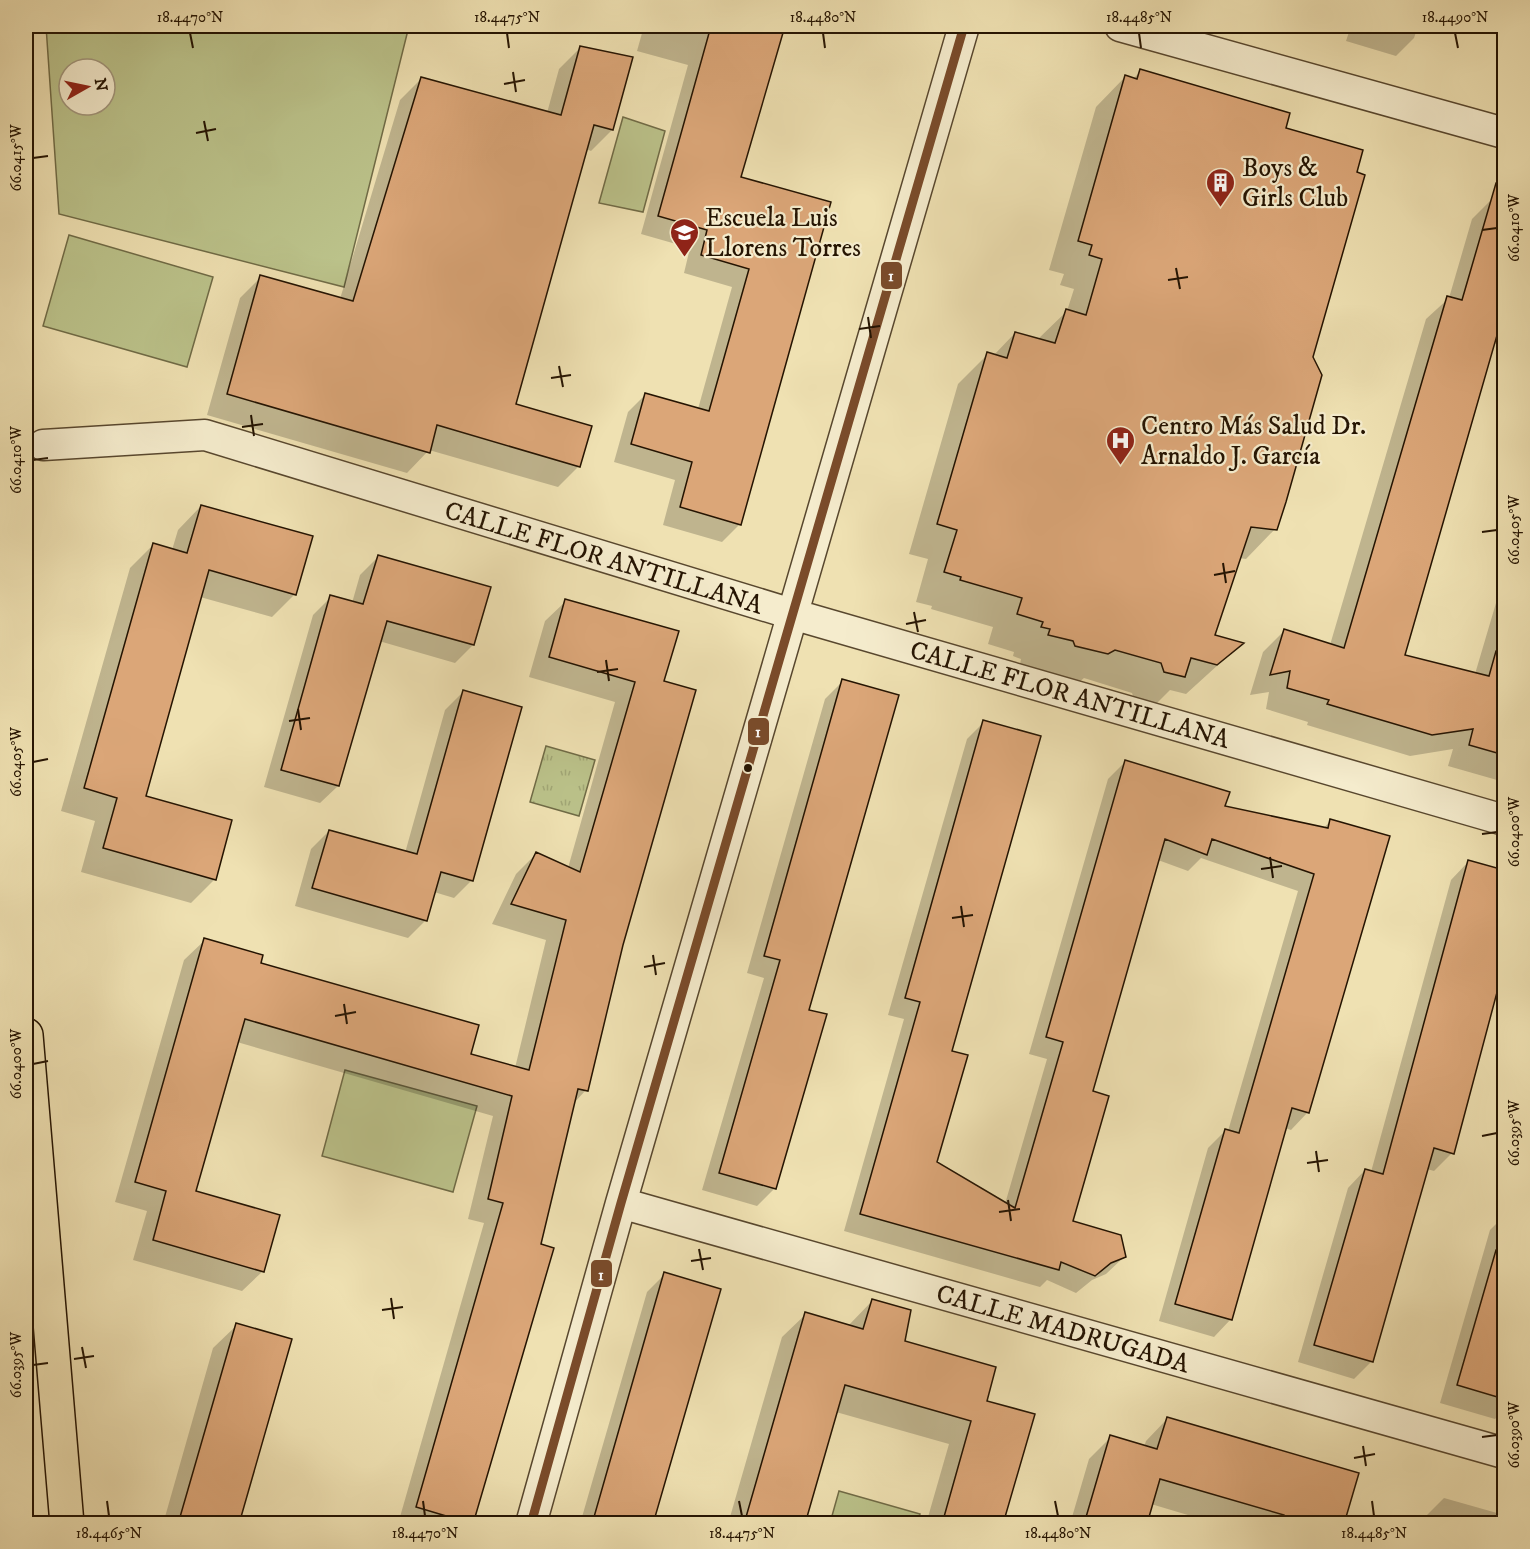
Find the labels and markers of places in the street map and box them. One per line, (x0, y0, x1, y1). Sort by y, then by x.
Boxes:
place label: Boys & Girls Club (1242, 152, 1348, 215)
building icon: Boys & Girls Club (1205, 166, 1237, 208)
place label: Escuela Luis Llorens Torres (705, 202, 861, 265)
school or university icon: Escuela Luis Llorens Torres (668, 216, 700, 258)
place label: Centro Más Salud Dr. Arnaldo J. García (1141, 410, 1366, 473)
hospital icon: Centro Más Salud Dr. Arnaldo J. García (1104, 424, 1136, 466)
unlabelled marker (742, 762, 754, 774)

